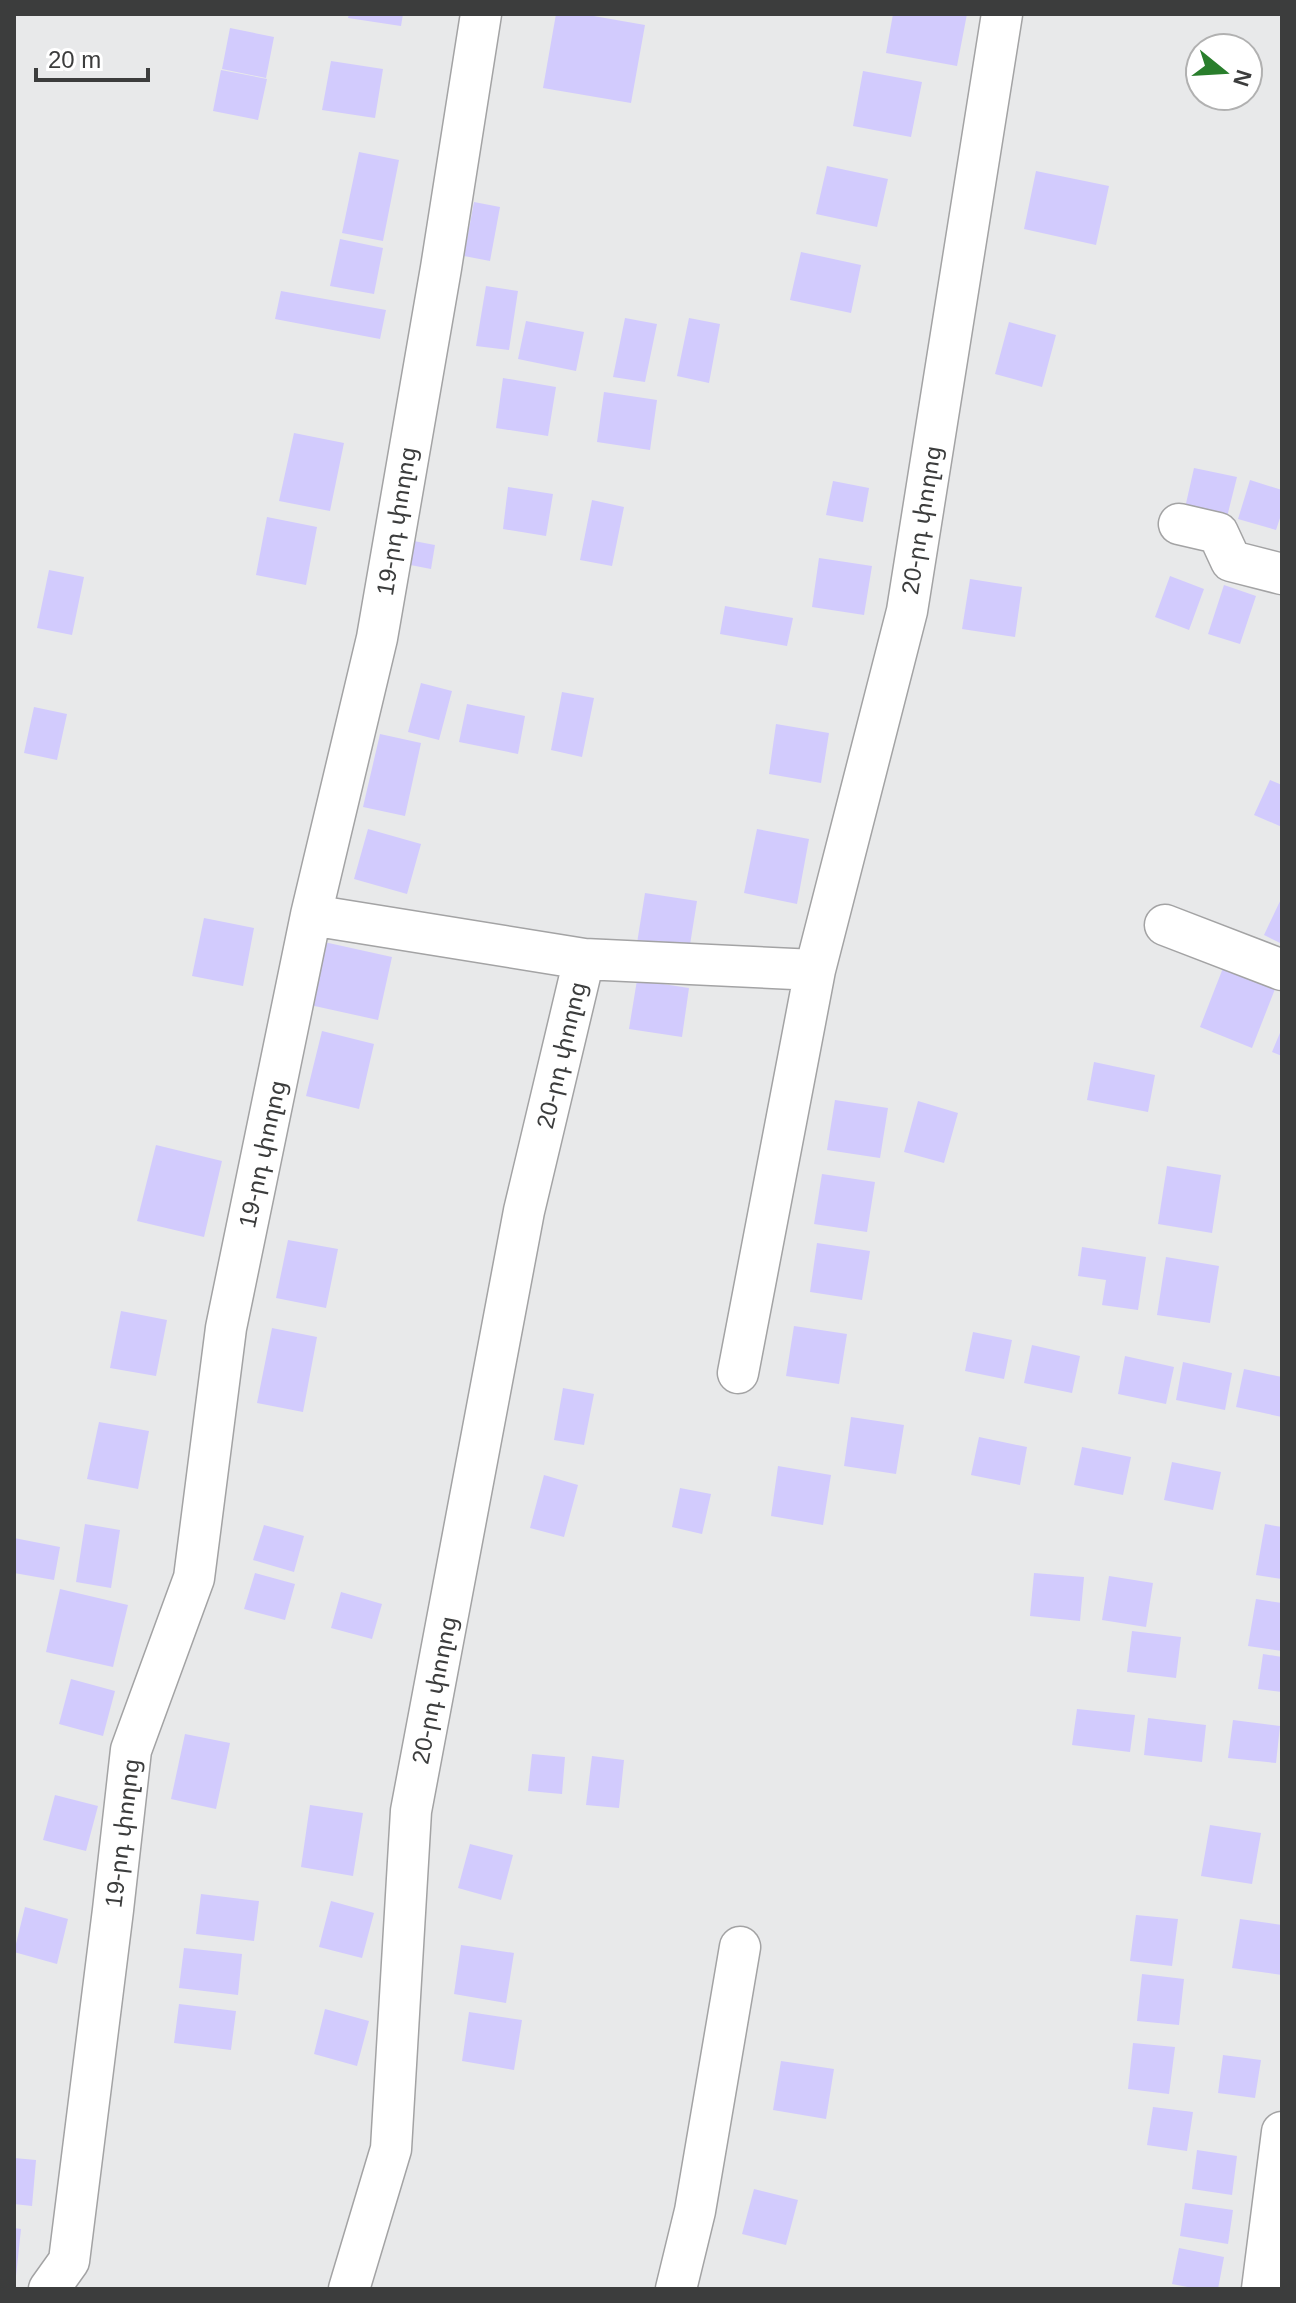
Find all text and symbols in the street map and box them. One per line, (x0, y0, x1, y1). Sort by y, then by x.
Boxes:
scale bar (36, 32, 148, 82)
north arrow (1184, 32, 1264, 112)
text: 20 m (48, 46, 101, 73)
text: N (1228, 67, 1257, 89)
street label: 20-րդ փողոց (896, 444, 947, 596)
street label: 19-րդ փողոց (371, 445, 422, 597)
street label: 20-րդ փողոց (531, 979, 592, 1131)
street label: 19-րդ փողոց (233, 1078, 292, 1230)
street label: 20-րդ փողոց (406, 1614, 463, 1767)
street label: 19-րդ փողոց (99, 1757, 146, 1909)

